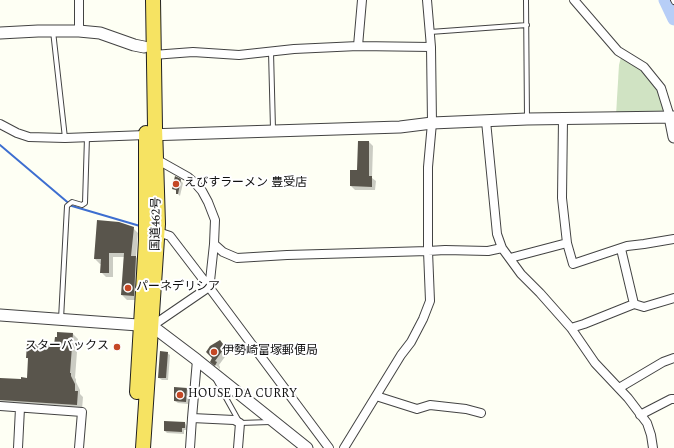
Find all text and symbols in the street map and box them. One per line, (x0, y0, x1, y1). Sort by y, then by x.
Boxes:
place label: えびすラーメン 豊受店 (184, 177, 307, 191)
marker: えびすラーメン 豊受店 (171, 179, 181, 189)
street label: 国道462号 (149, 197, 165, 251)
place label: パーネデリシア (136, 281, 220, 295)
marker: パーネデリシア (123, 283, 133, 293)
place label: スターバックス (25, 340, 109, 354)
marker: スターバックス (112, 342, 122, 352)
place label: 伊勢崎富塚郵便局 (222, 345, 318, 359)
marker: 伊勢崎富塚郵便局 (209, 347, 219, 357)
place label: HOUSE DA CURRY (188, 388, 297, 402)
marker: HOUSE DA CURRY (175, 390, 185, 400)

